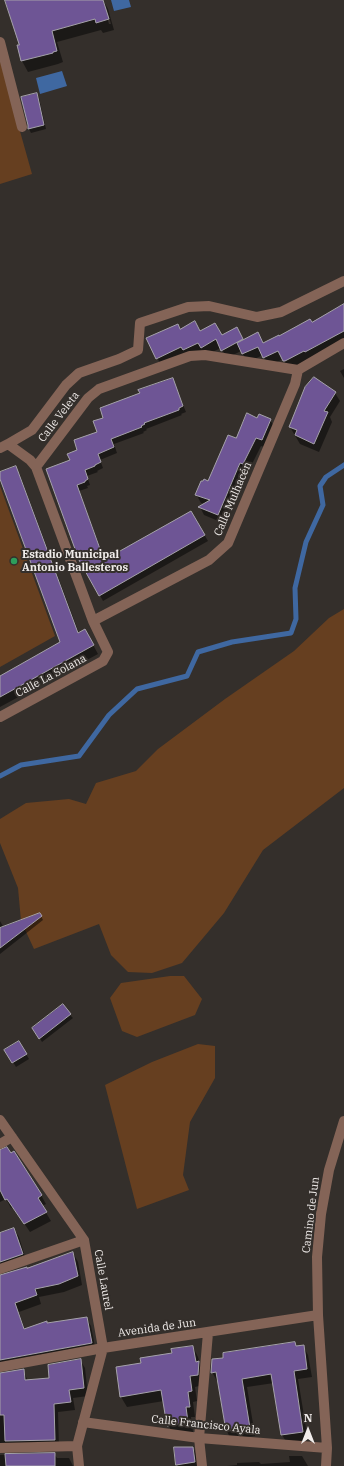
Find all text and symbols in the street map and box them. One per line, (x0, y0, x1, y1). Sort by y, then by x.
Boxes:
street label: Calle Veleta (36, 389, 82, 445)
street label: Calle Mulhacén (211, 460, 255, 538)
place label: Estadio Municipal Antonio Ballesteros (22, 548, 128, 574)
marker: Estadio Municipal Antonio Ballesteros (9, 556, 19, 566)
street label: Calle La Solana (13, 652, 89, 700)
street label: Camino de Jun (300, 1176, 322, 1254)
street label: Calle Laurel (91, 1249, 115, 1311)
street label: Avenida de Jun (117, 1316, 197, 1340)
north arrow (288, 1410, 328, 1450)
text: N (304, 1411, 312, 1425)
street label: Calle Francisco Ayala (151, 1413, 261, 1437)

